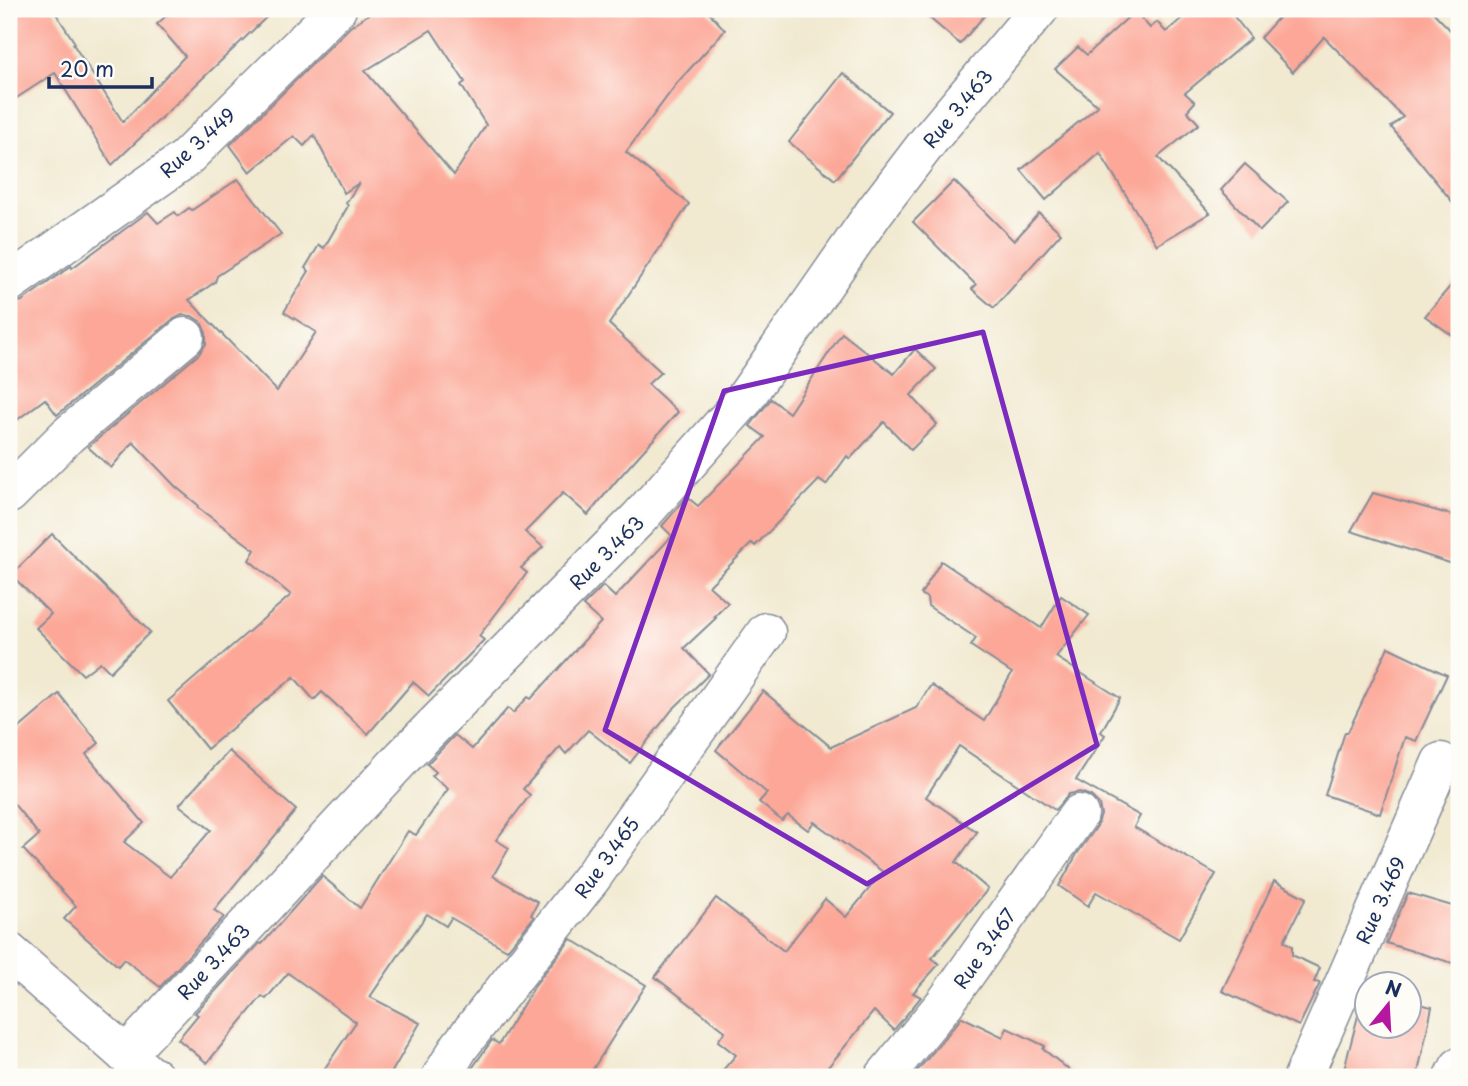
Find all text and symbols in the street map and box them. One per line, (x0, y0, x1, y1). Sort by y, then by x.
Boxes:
scale bar (49, 46, 152, 90)
text: 20 m (60, 52, 114, 84)
street label: Rue 3.463 (916, 63, 998, 153)
street label: Rue 3.449 (153, 100, 241, 184)
street label: Rue 3.463 (562, 508, 650, 596)
street label: Rue 3.465 (567, 811, 645, 903)
street label: Rue 3.469 (1348, 852, 1412, 948)
street label: Rue 3.467 (946, 902, 1022, 994)
street label: Rue 3.463 (170, 917, 256, 1005)
north arrow (1352, 970, 1422, 1040)
text: N (1382, 972, 1405, 1004)

